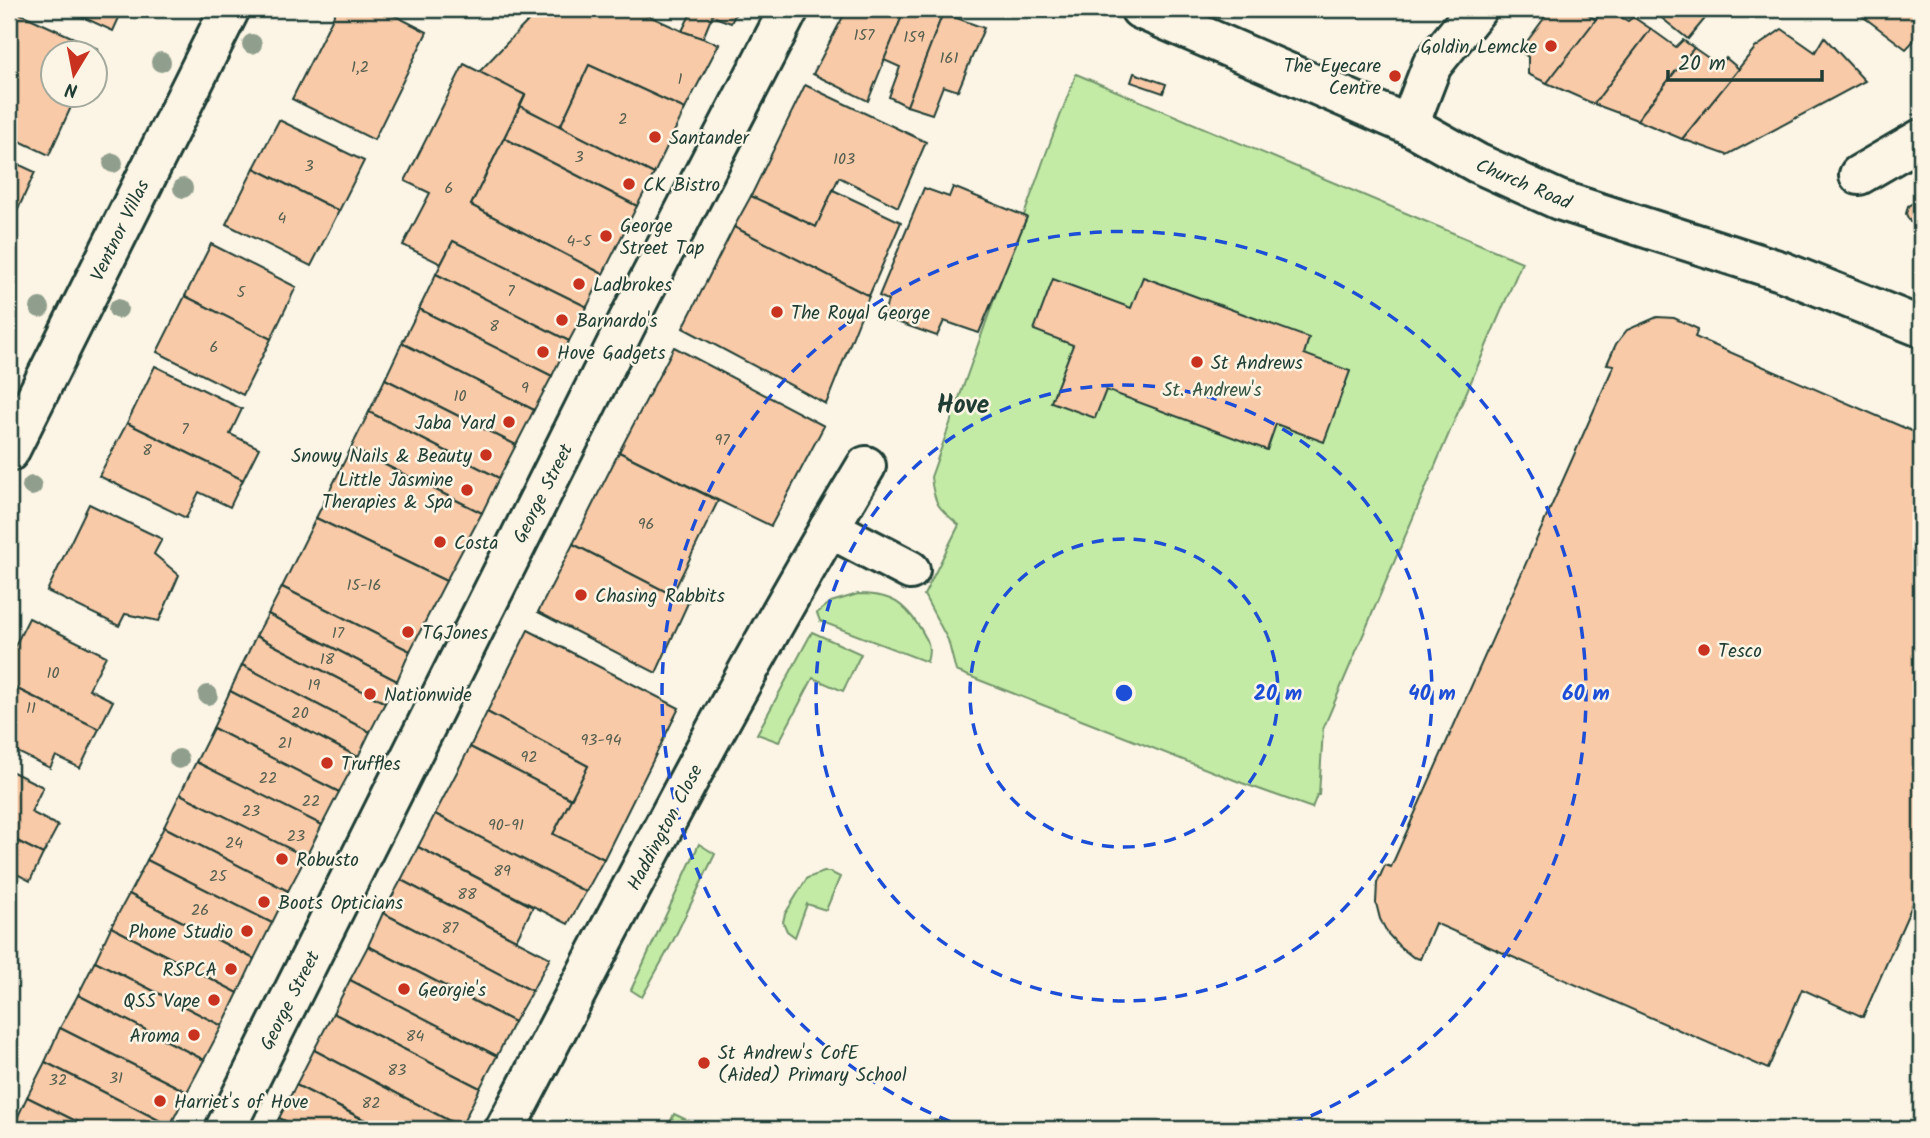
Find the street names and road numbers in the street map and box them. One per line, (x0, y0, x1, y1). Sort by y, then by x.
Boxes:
street label: Church Road (1471, 151, 1576, 219)
street label: Ventnor Villas (83, 175, 158, 287)
street label: George Street (506, 438, 582, 549)
street label: Haddington Close (620, 759, 712, 896)
street label: George Street (253, 945, 329, 1056)

